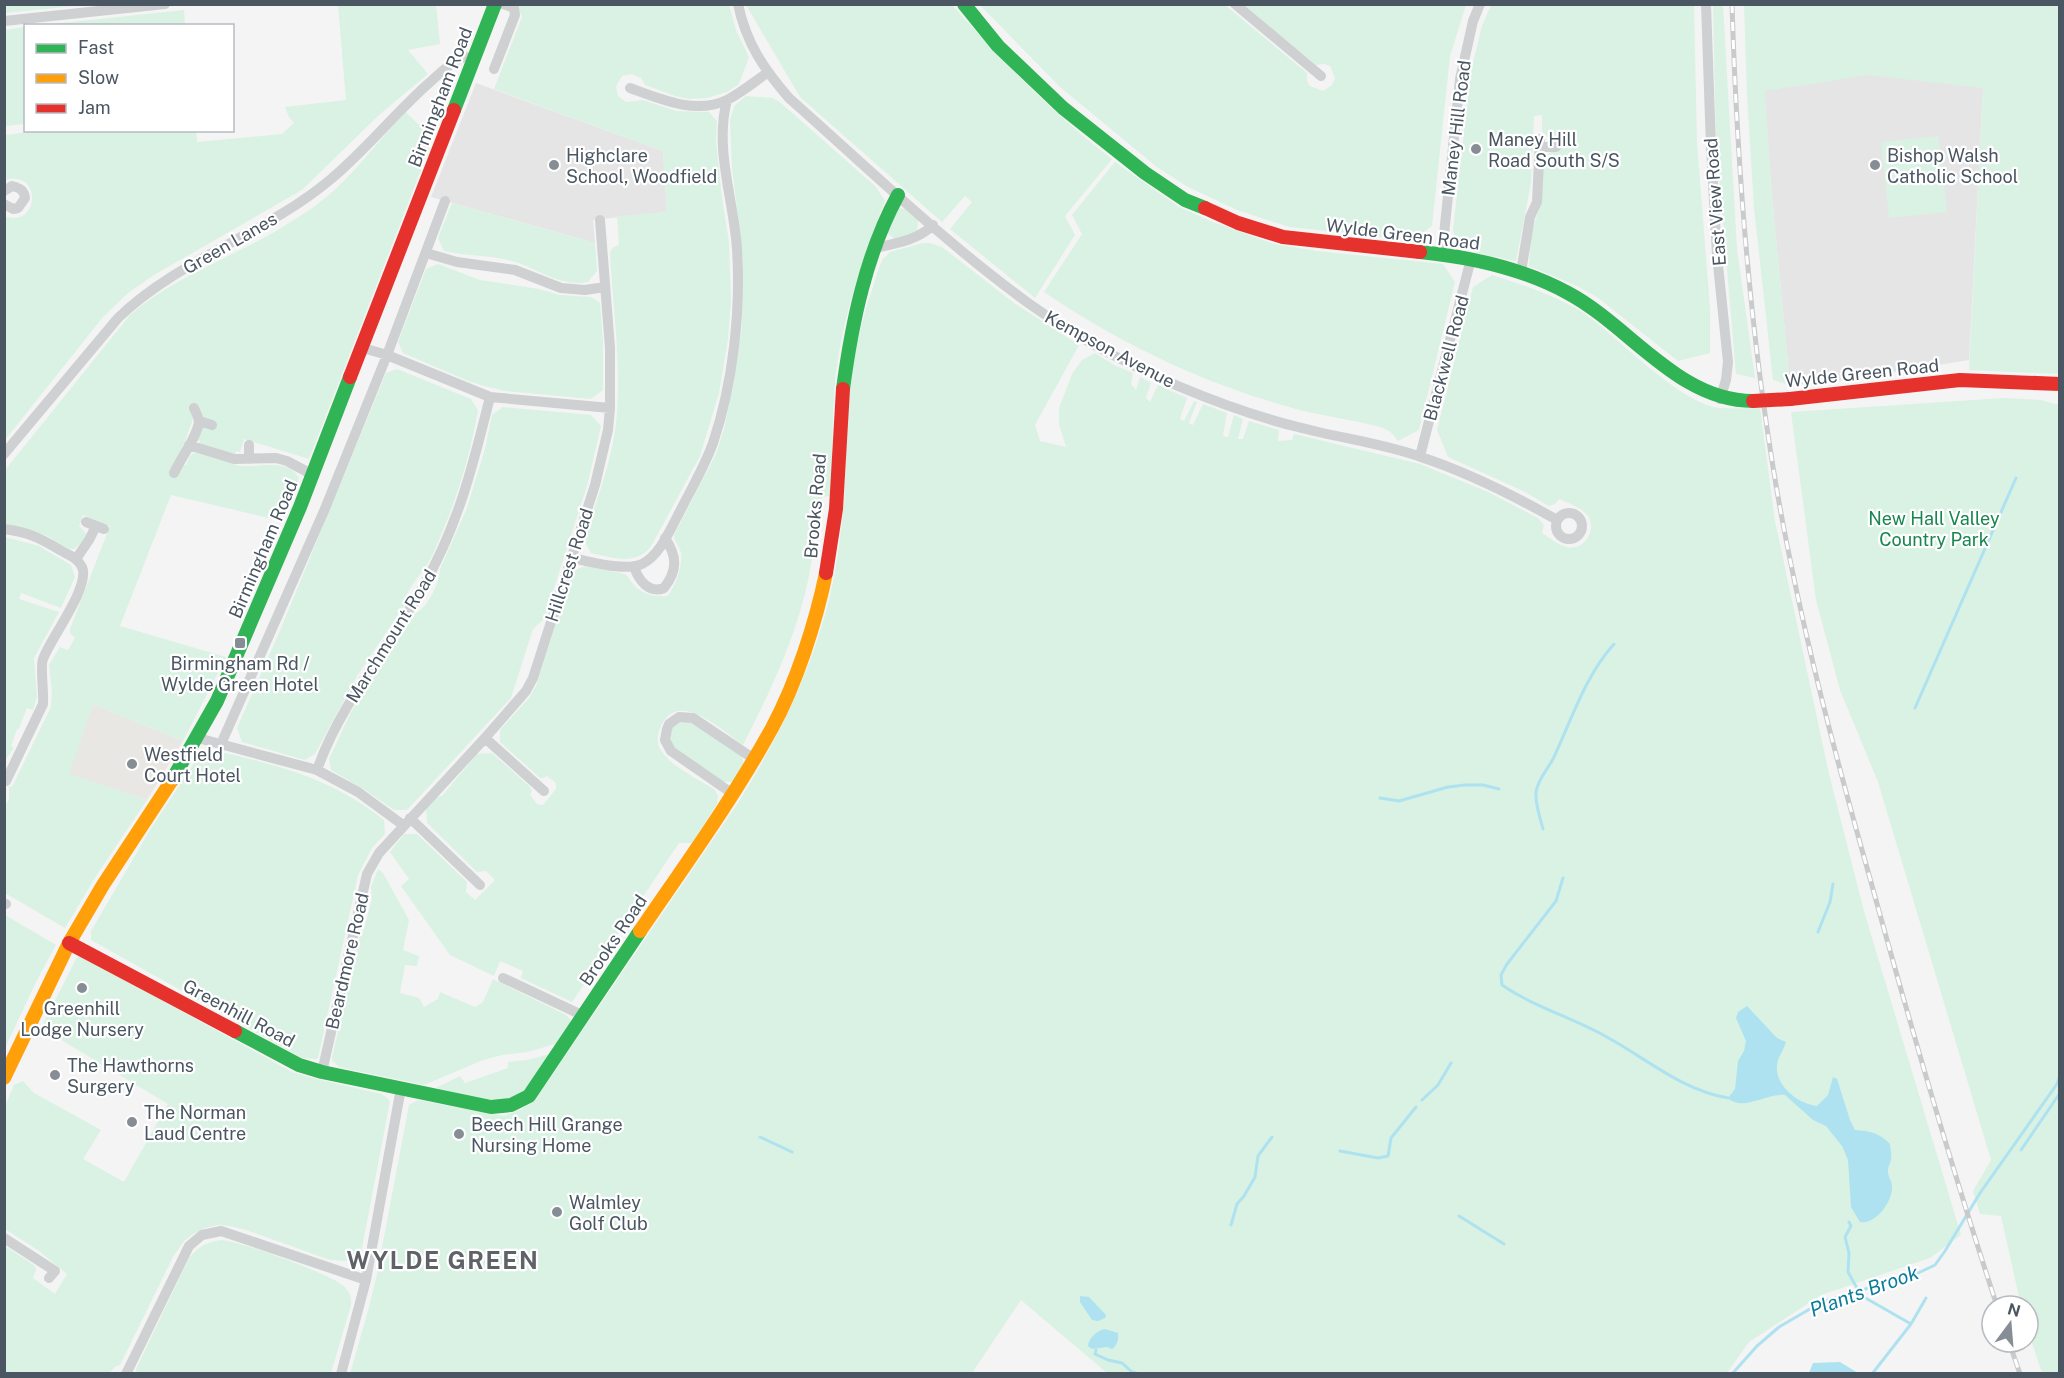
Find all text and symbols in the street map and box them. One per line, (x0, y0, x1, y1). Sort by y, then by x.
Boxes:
legend (24, 24, 234, 132)
street label: Birmingham Road (404, 24, 476, 170)
text: Fast (78, 37, 114, 58)
street label: Maney Hill Road (1437, 59, 1475, 197)
text: Slow (78, 67, 119, 88)
text: Jam (78, 97, 111, 118)
place label: Maney Hill Road South S/S (1488, 129, 1620, 171)
street label: East View Road (1700, 137, 1730, 267)
marker: Maney Hill Road South S/S (1469, 142, 1483, 156)
place label: Highclare School, Woodfield (566, 145, 717, 187)
place label: Bishop Walsh Catholic School (1887, 145, 2018, 187)
marker: Highclare School, Woodfield (547, 158, 561, 172)
marker: Bishop Walsh Catholic School (1868, 158, 1882, 172)
street label: Green Lanes (179, 208, 281, 278)
street label: Wylde Green Road (1325, 214, 1481, 254)
street label: Blackwell Road (1419, 293, 1473, 423)
street label: Kempson Avenue (1041, 306, 1179, 392)
street label: Wylde Green Road (1784, 354, 1940, 392)
street label: Brooks Road (800, 453, 830, 559)
street label: Birmingham Road (224, 477, 302, 621)
street label: Hillcrest Road (541, 506, 597, 624)
park label: New Hall Valley Country Park (1868, 508, 2000, 550)
street label: Marchmount Road (342, 566, 440, 706)
marker: Birmingham Rd / Wylde Green Hotel (233, 636, 247, 650)
place label: Birmingham Rd / Wylde Green Hotel (161, 653, 319, 695)
place label: Westfield Court Hotel (144, 744, 241, 786)
marker: Westfield Court Hotel (125, 757, 139, 771)
street label: Brooks Road (575, 890, 651, 990)
street label: Beardmore Road (321, 891, 373, 1031)
street label: Greenhill Road (180, 975, 298, 1051)
marker: Greenhill Lodge Nursery (75, 981, 89, 995)
place label: Greenhill Lodge Nursery (20, 998, 144, 1040)
place label: The Hawthorns Surgery (67, 1055, 194, 1097)
marker: The Hawthorns Surgery (48, 1068, 62, 1082)
place label: The Norman Laud Centre (144, 1102, 246, 1144)
place label: Beech Hill Grange Nursing Home (471, 1114, 623, 1156)
marker: The Norman Laud Centre (125, 1115, 139, 1129)
marker: Beech Hill Grange Nursing Home (452, 1127, 466, 1141)
place label: Walmley Golf Club (569, 1192, 648, 1234)
marker: Walmley Golf Club (550, 1205, 564, 1219)
district label: WYLDE GREEN (347, 1246, 539, 1274)
water label: Plants Brook (1806, 1260, 1922, 1322)
north arrow (1980, 1294, 2040, 1354)
text: N (2005, 1299, 2023, 1321)

